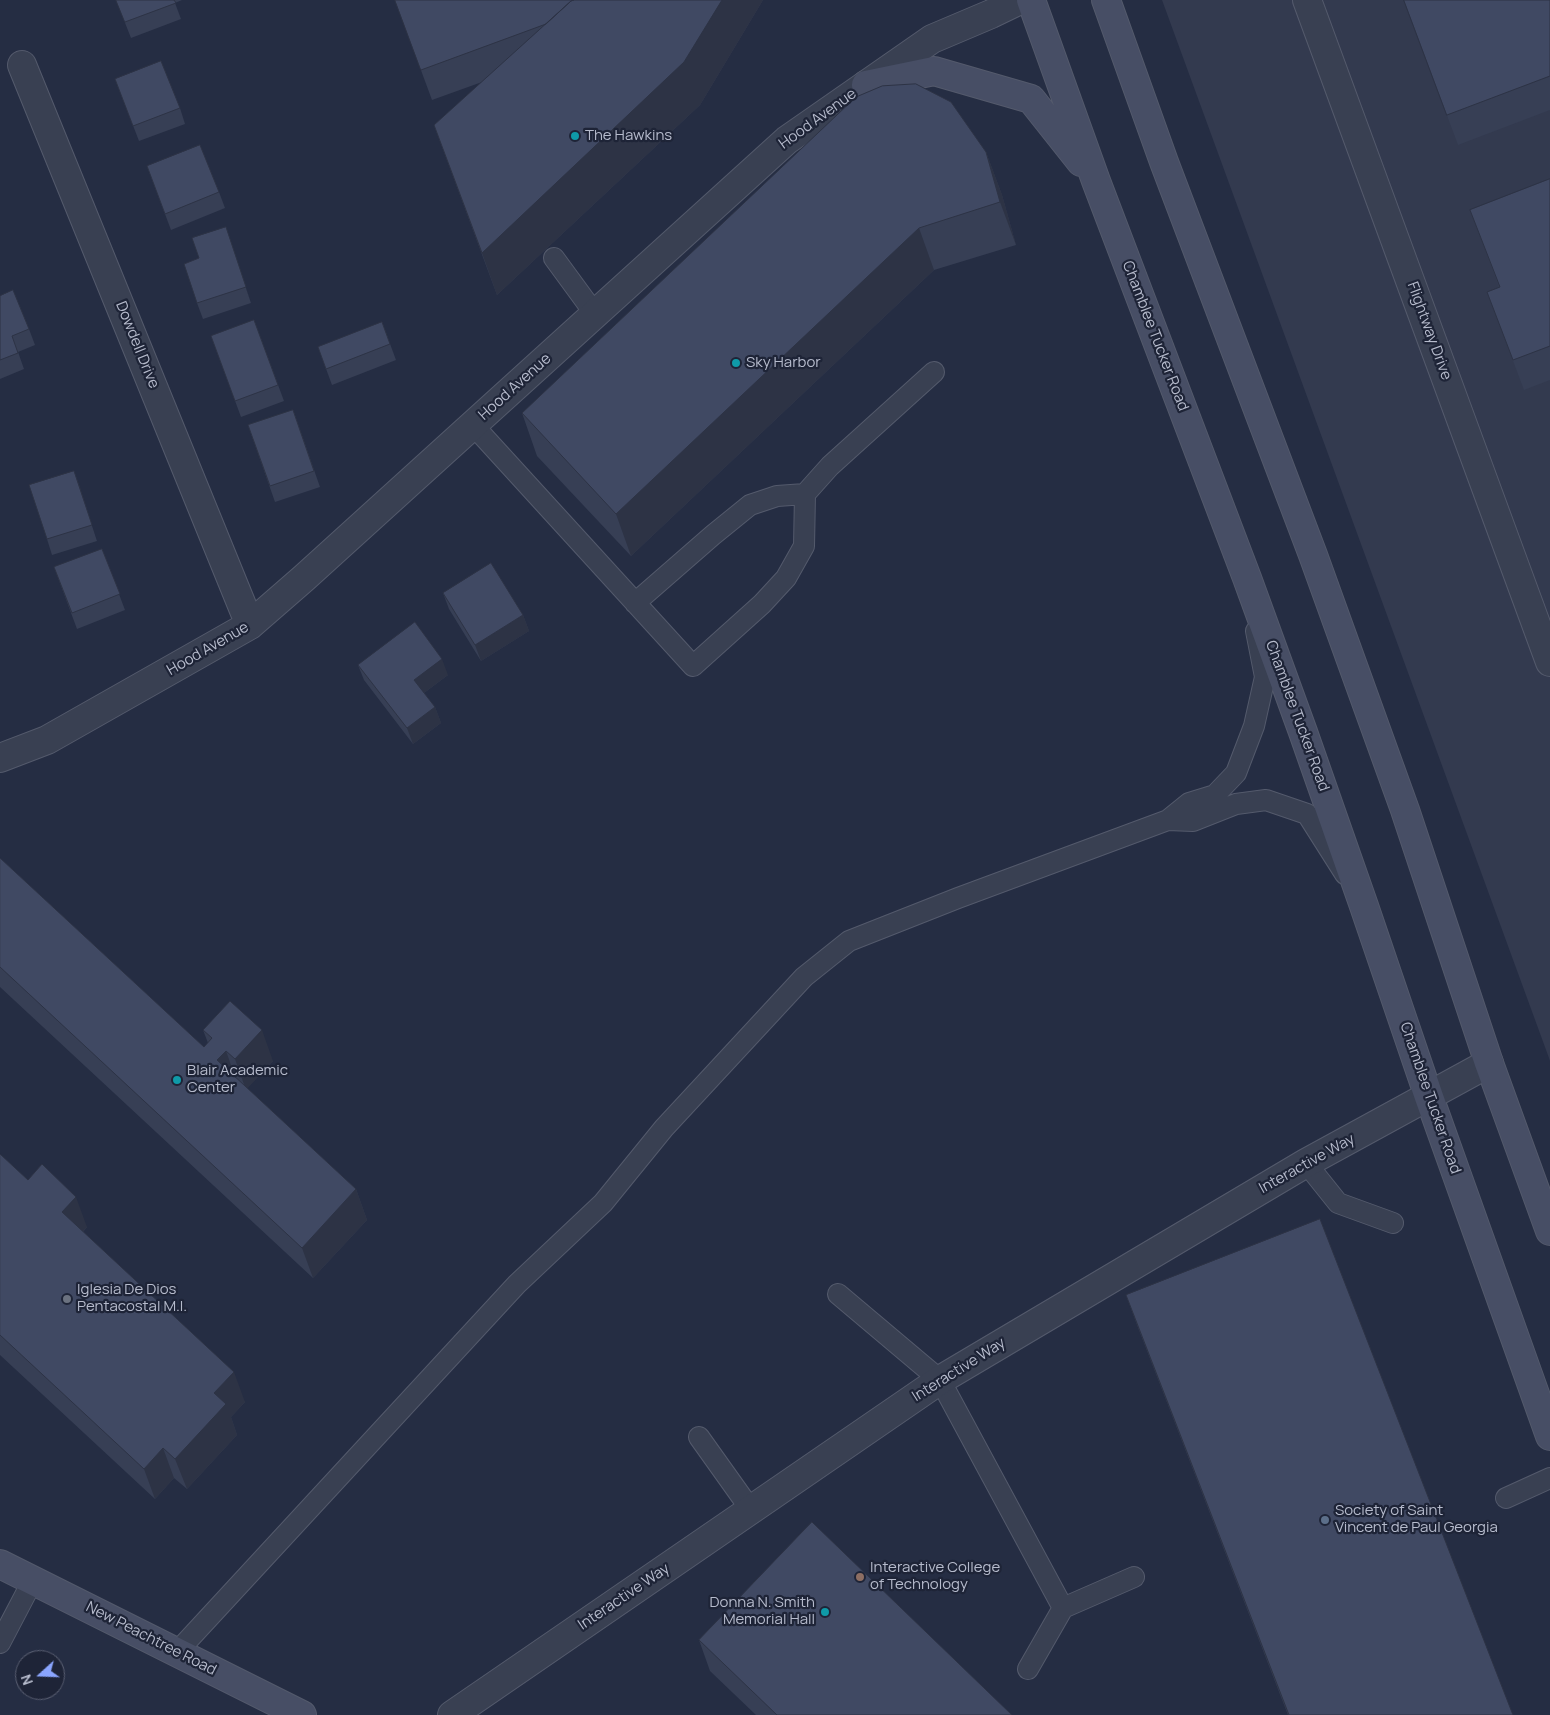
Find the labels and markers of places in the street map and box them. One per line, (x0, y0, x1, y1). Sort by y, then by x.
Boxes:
place label: The Hawkins (585, 127, 672, 145)
marker: The Hawkins (569, 130, 581, 142)
place label: Sky Harbor (746, 354, 821, 372)
marker: Sky Harbor (730, 357, 742, 369)
place label: Blair Academic Center (187, 1062, 288, 1097)
marker: Blair Academic Center (171, 1074, 183, 1086)
place label: Iglesia De Dios Pentacostal M.I. (77, 1281, 187, 1316)
marker: Iglesia De Dios Pentacostal M.I. (61, 1293, 73, 1305)
place label: Society of Saint Vincent de Paul Georgia (1335, 1502, 1498, 1537)
marker: Society of Saint Vincent de Paul Georgia (1319, 1514, 1331, 1526)
place label: Interactive College of Technology (870, 1559, 1000, 1594)
marker: Interactive College of Technology (854, 1571, 866, 1583)
place label: Donna N. Smith Memorial Hall (709, 1594, 815, 1629)
marker: Donna N. Smith Memorial Hall (819, 1606, 831, 1618)

